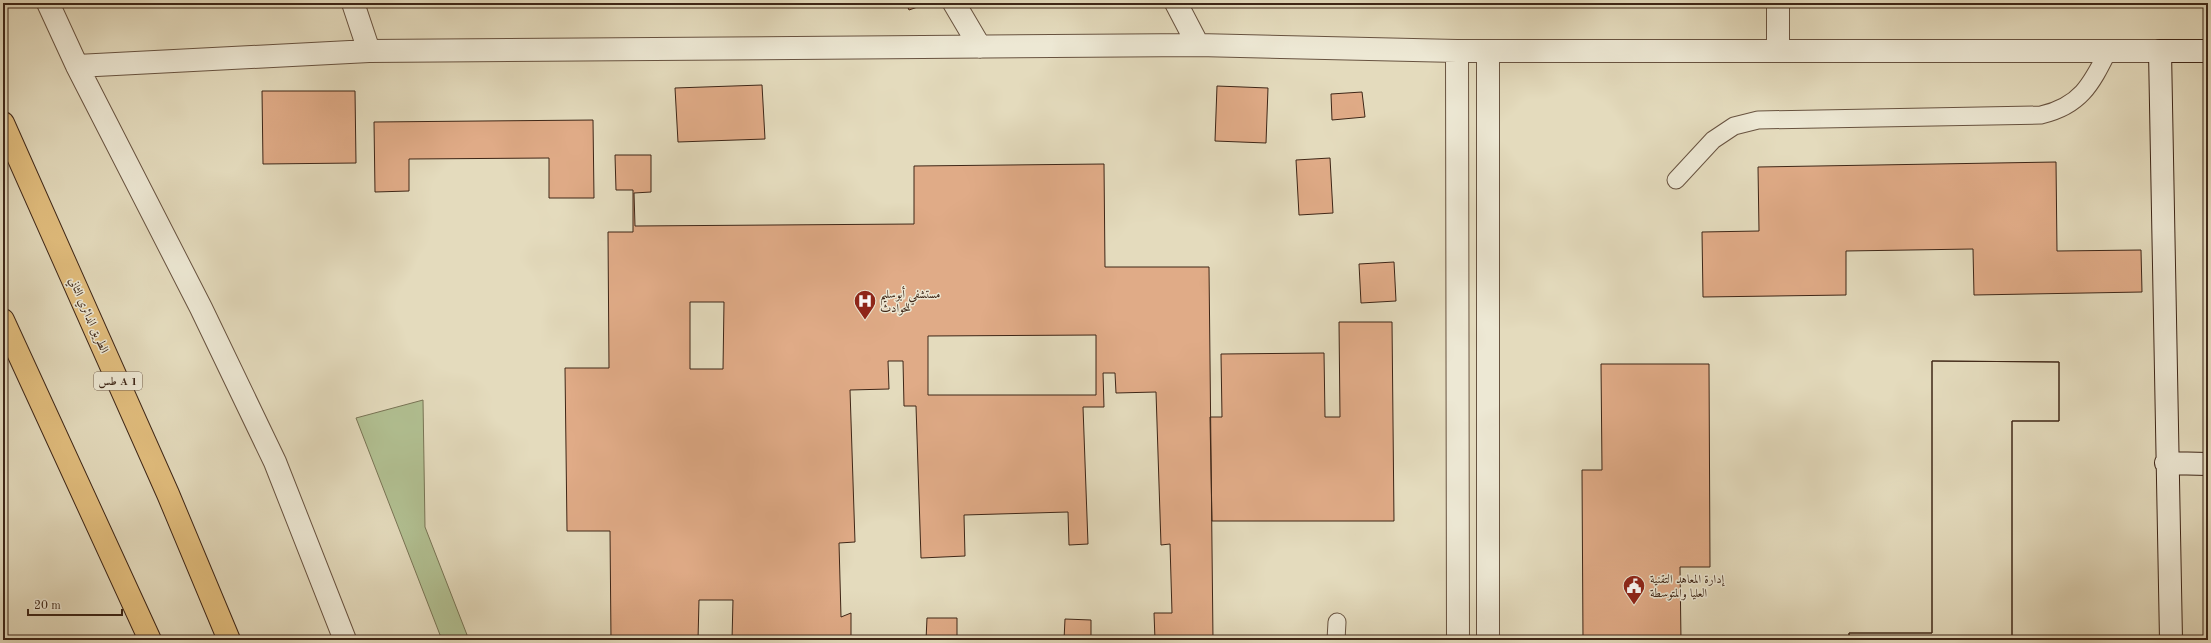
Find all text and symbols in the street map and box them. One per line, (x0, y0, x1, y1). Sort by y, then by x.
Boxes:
street label: الطريق الدائري الثاني (63, 276, 110, 357)
place label: مستشفي أبوسليم للحوادث (880, 286, 941, 316)
hospital icon: مستشفي أبوسليم للحوادث (852, 288, 878, 321)
road number: طس A 1 (94, 372, 142, 390)
public building icon: إدارة المعاهد التقنية العليا والمتوسطة (1621, 573, 1647, 606)
place label: إدارة المعاهد التقنية العليا والمتوسطة (1650, 574, 1726, 601)
scale bar (28, 591, 122, 617)
text: 20 m (34, 600, 61, 612)

